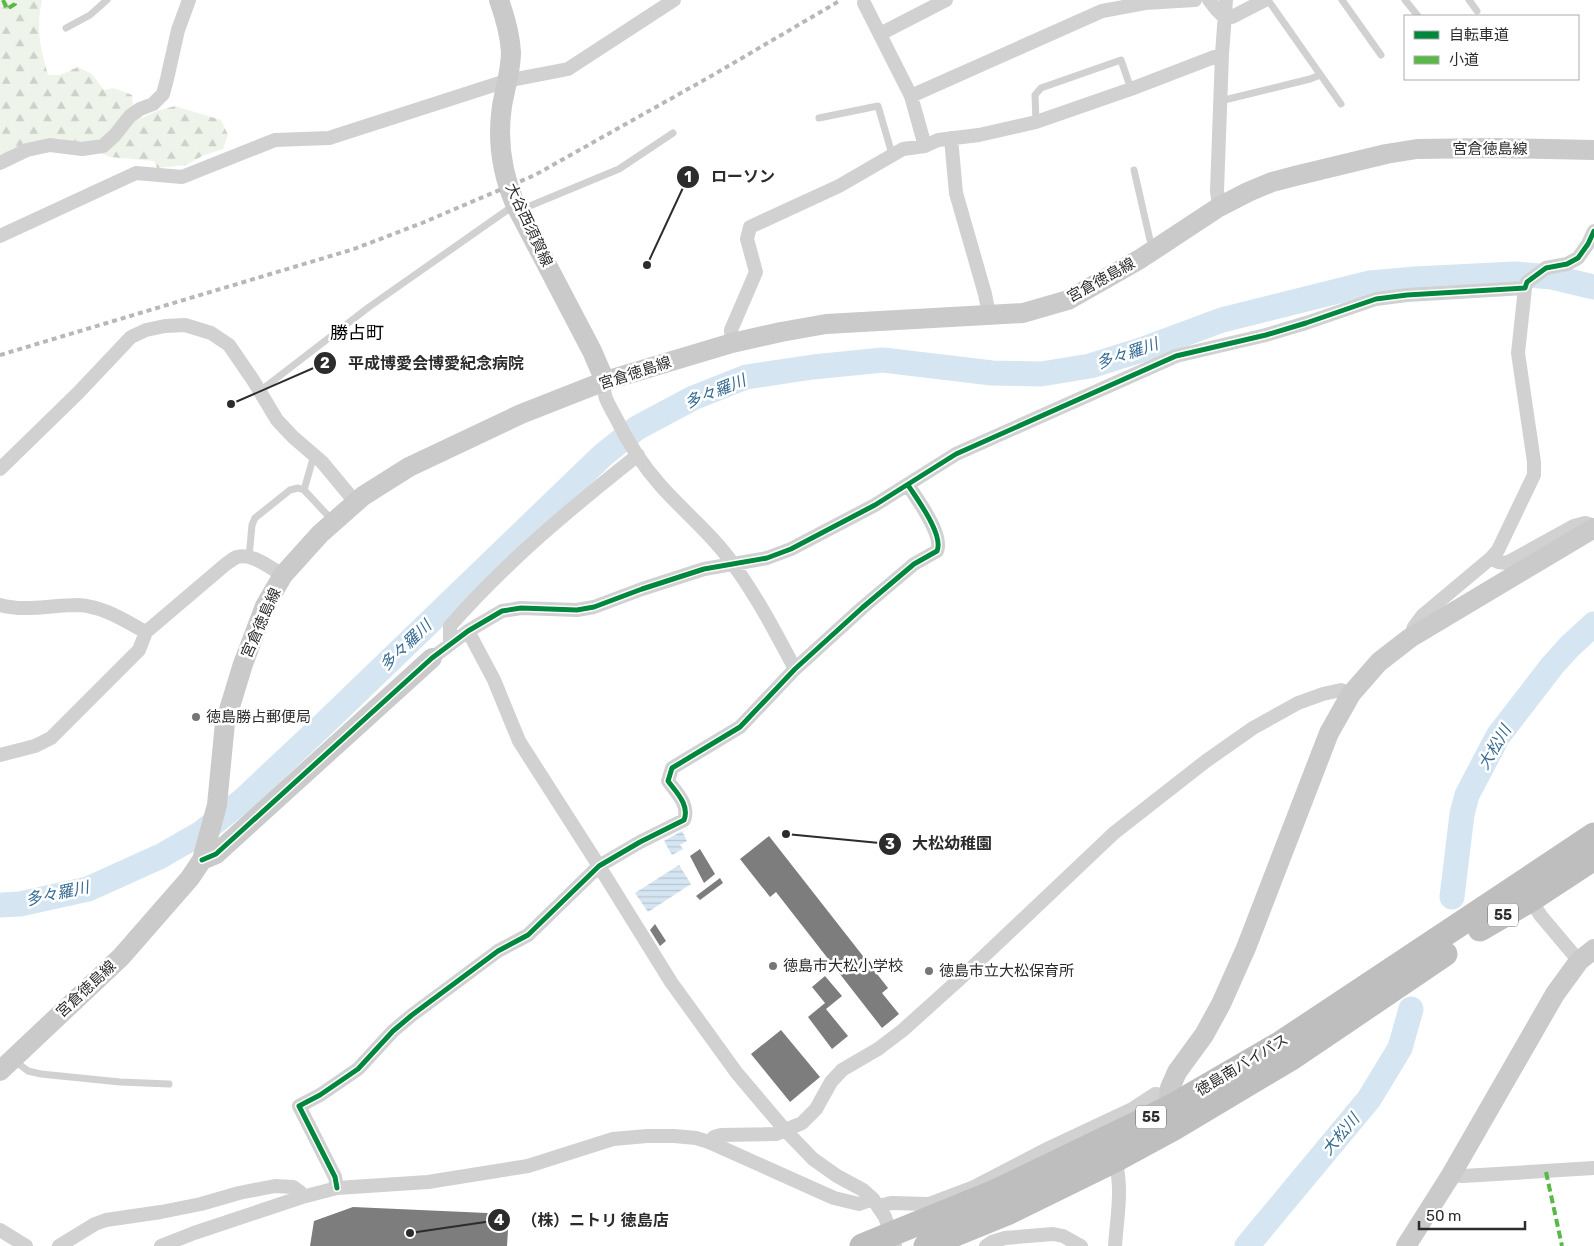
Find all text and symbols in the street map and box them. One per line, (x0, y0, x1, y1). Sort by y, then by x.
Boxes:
legend (1404, 15, 1579, 80)
text: 自転車道 (1449, 26, 1509, 44)
text: 小道 (1449, 51, 1479, 69)
street label: 宮倉徳島線 (1452, 140, 1528, 158)
callout: ローソン (676, 161, 785, 192)
text: ローソン (711, 167, 775, 186)
text: 1 (684, 168, 692, 186)
street label: 大谷西須賀線 (502, 180, 556, 270)
street label: 宮倉徳島線 (1064, 254, 1138, 306)
district label: 勝占町 (330, 322, 384, 344)
water label: 多々羅川 (1094, 333, 1162, 373)
callout: 平成博愛会博愛紀念病院 (313, 348, 534, 379)
street label: 宮倉徳島線 (597, 353, 673, 393)
text: 2 (320, 354, 330, 372)
text: 平成博愛会博愛紀念病院 (348, 354, 524, 373)
water label: 多々羅川 (682, 370, 750, 412)
street label: 宮倉徳島線 (238, 585, 284, 661)
water label: 多々羅川 (376, 615, 436, 674)
place label: 徳島勝占郵便局 (206, 708, 311, 726)
marker: 徳島勝占郵便局 (190, 711, 202, 723)
water label: 大松川 (1474, 720, 1516, 773)
callout: 大松幼稚園 (877, 828, 1002, 859)
text: 大松幼稚園 (912, 834, 992, 853)
text: 3 (885, 835, 895, 853)
water label: 多々羅川 (24, 877, 92, 909)
road number: 55 (1488, 904, 1518, 926)
street label: 宮倉徳島線 (52, 957, 120, 1021)
place label: 徳島市大松小学校 (783, 957, 903, 975)
marker: 徳島市大松小学校 (767, 960, 779, 972)
place label: 徳島市立大松保育所 (939, 962, 1074, 980)
marker: 徳島市立大松保育所 (923, 965, 935, 977)
street label: 徳島南バイパス (1192, 1030, 1292, 1100)
road number: 55 (1136, 1106, 1166, 1128)
water label: 大松川 (1318, 1108, 1364, 1159)
scale bar (1419, 1198, 1525, 1230)
callout: （株）ニトリ 徳島店 (487, 1205, 679, 1236)
text: 50 m (1426, 1207, 1461, 1225)
text: 4 (494, 1211, 504, 1229)
text: （株）ニトリ 徳島店 (521, 1211, 669, 1230)

